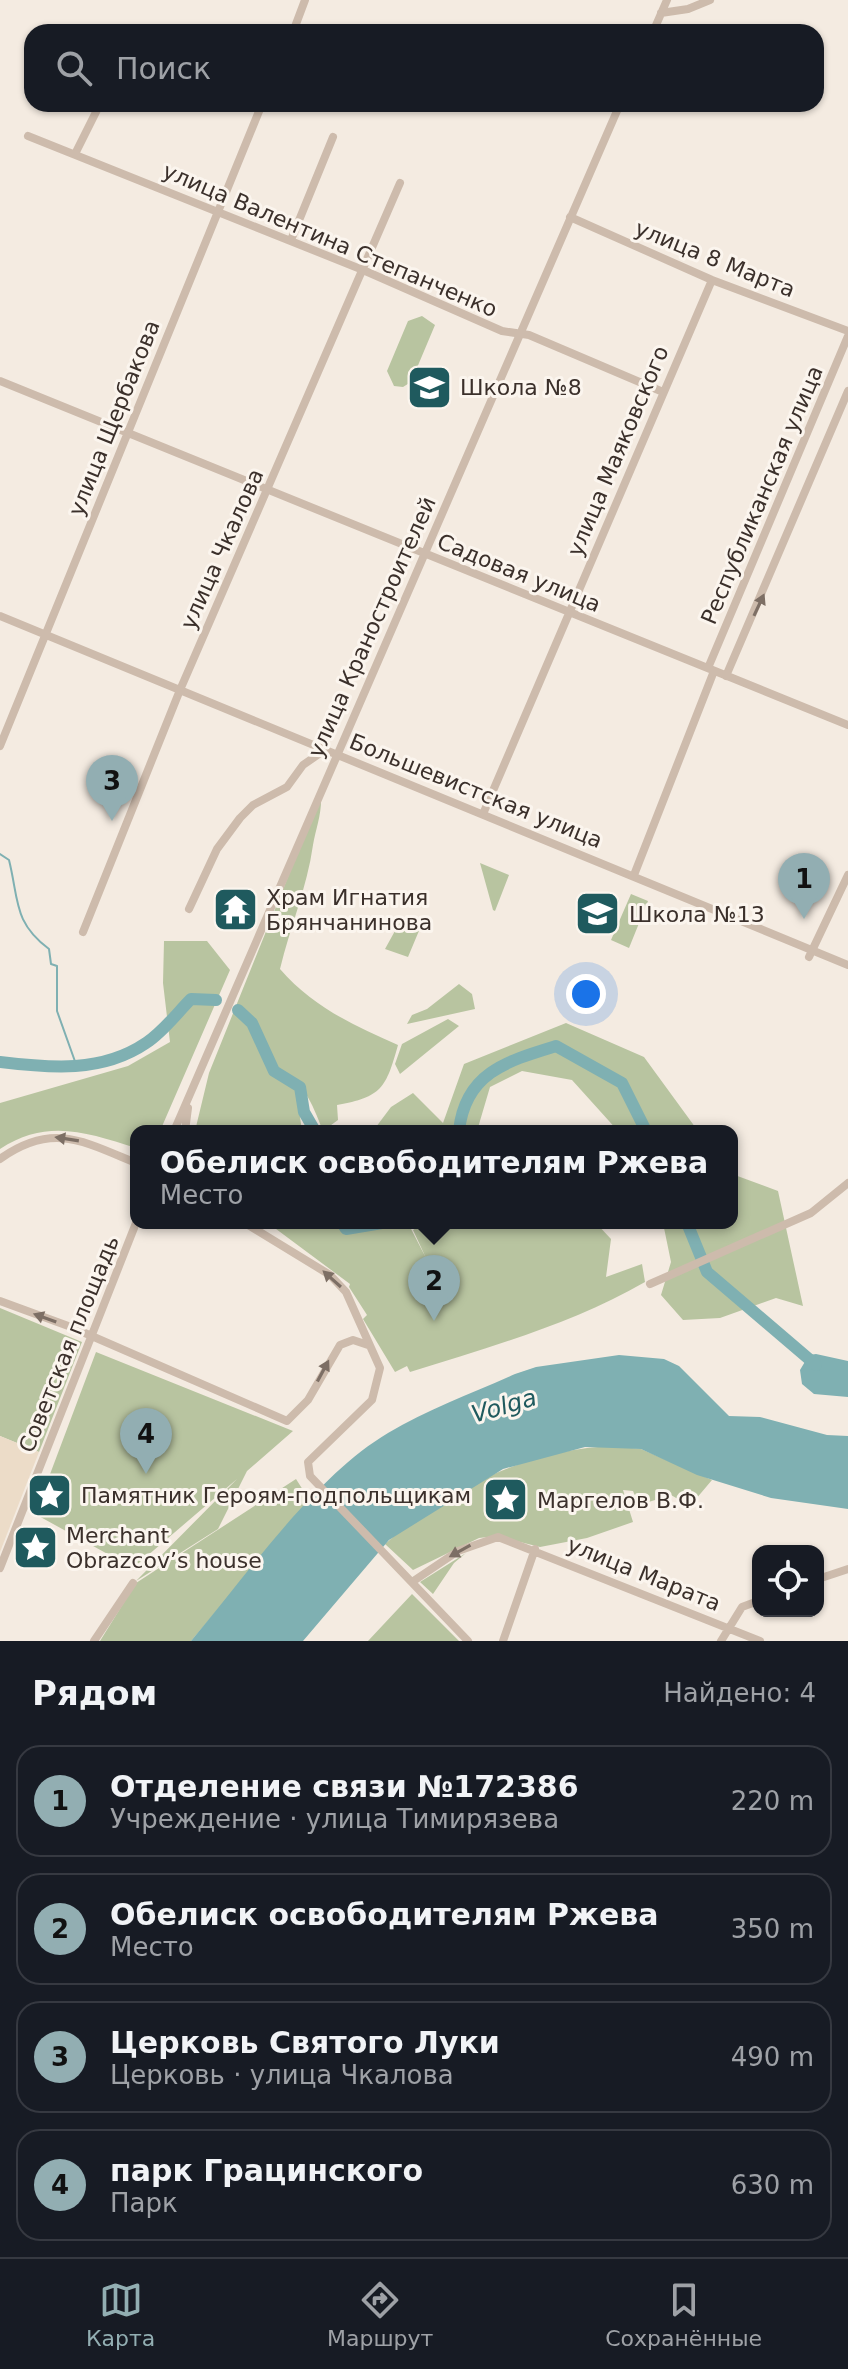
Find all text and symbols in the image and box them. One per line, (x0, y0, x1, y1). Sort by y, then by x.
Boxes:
search box (24, 24, 824, 112)
icon: search (52, 46, 96, 90)
text: Поиск (116, 51, 211, 86)
street label: улица Валентина Степанченко (159, 158, 501, 322)
street label: улица 8 Марта (631, 215, 799, 303)
street label: улица Щербакова (63, 317, 165, 519)
street label: улица Маяковского (562, 342, 674, 560)
street label: Республиканская улица (696, 362, 828, 628)
school or university icon: Школа №8 (405, 363, 453, 411)
place label: Школа №8 (460, 375, 582, 400)
street label: улица Чкалова (175, 465, 269, 633)
street label: улица Краностроителей (303, 493, 441, 761)
street label: Садовая улица (434, 529, 604, 617)
one-way arrow (752, 593, 765, 616)
street label: Большевистская улица (346, 729, 606, 853)
pin: 3 (86, 755, 138, 821)
pin: 1 (778, 853, 830, 919)
place label: Храм Игнатия Брянчанинова (266, 885, 432, 935)
temple icon: Храм Игнатия Брянчанинова (211, 886, 259, 934)
school or university icon: Школа №13 (574, 890, 622, 938)
place label: Школа №13 (629, 902, 765, 927)
your location (566, 974, 606, 1014)
popup (130, 1125, 738, 1229)
one-way arrow (55, 1132, 80, 1145)
text: Обелиск освободителям Ржева (160, 1145, 708, 1180)
text: Место (160, 1180, 244, 1210)
street label: Советская площадь (14, 1232, 124, 1456)
pin: 2 (408, 1255, 460, 1321)
one-way arrow (322, 1270, 341, 1288)
one-way arrow (33, 1311, 57, 1324)
one-way arrow (316, 1360, 330, 1382)
water label: Volga (468, 1383, 540, 1429)
pin: 4 (120, 1408, 172, 1474)
place icon: Памятник Героям-подпольщикам (26, 1471, 74, 1519)
place icon: Маргелов В.Ф. (482, 1476, 530, 1524)
place label: Памятник Героям-подпольщикам (81, 1483, 471, 1508)
place label: Маргелов В.Ф. (537, 1488, 704, 1513)
place label: Merchant Obrazcov’s house (66, 1523, 262, 1573)
place icon: Merchant Obrazcov’s house (11, 1524, 59, 1572)
street label: улица Марата (564, 1532, 724, 1616)
one-way arrow (449, 1544, 472, 1558)
map controls (752, 1545, 824, 1617)
button: locate (752, 1545, 824, 1617)
text: Рядом (32, 1673, 157, 1713)
text: Найдено: 4 (663, 1678, 816, 1708)
text: Отделение связи №172386 (110, 1769, 579, 1804)
text: 1 (51, 1786, 69, 1816)
text: 220 m (731, 1786, 814, 1816)
text: Учреждение · улица Тимирязева (110, 1804, 559, 1834)
text: Обелиск освободителям Ржева (110, 1897, 659, 1932)
text: 2 (51, 1914, 69, 1944)
text: 350 m (731, 1914, 814, 1944)
text: Место (110, 1932, 194, 1962)
text: Церковь Святого Луки (110, 2025, 500, 2060)
text: 3 (51, 2042, 69, 2072)
text: 490 m (731, 2042, 814, 2072)
text: Церковь · улица Чкалова (110, 2060, 454, 2090)
text: парк Грацинского (110, 2153, 423, 2188)
text: 4 (51, 2170, 69, 2200)
text: 630 m (731, 2170, 814, 2200)
text: Парк (110, 2188, 178, 2218)
tab: Карта (86, 2278, 155, 2351)
tab: Маршрут (327, 2278, 433, 2351)
tab: Сохранённые (605, 2278, 762, 2351)

